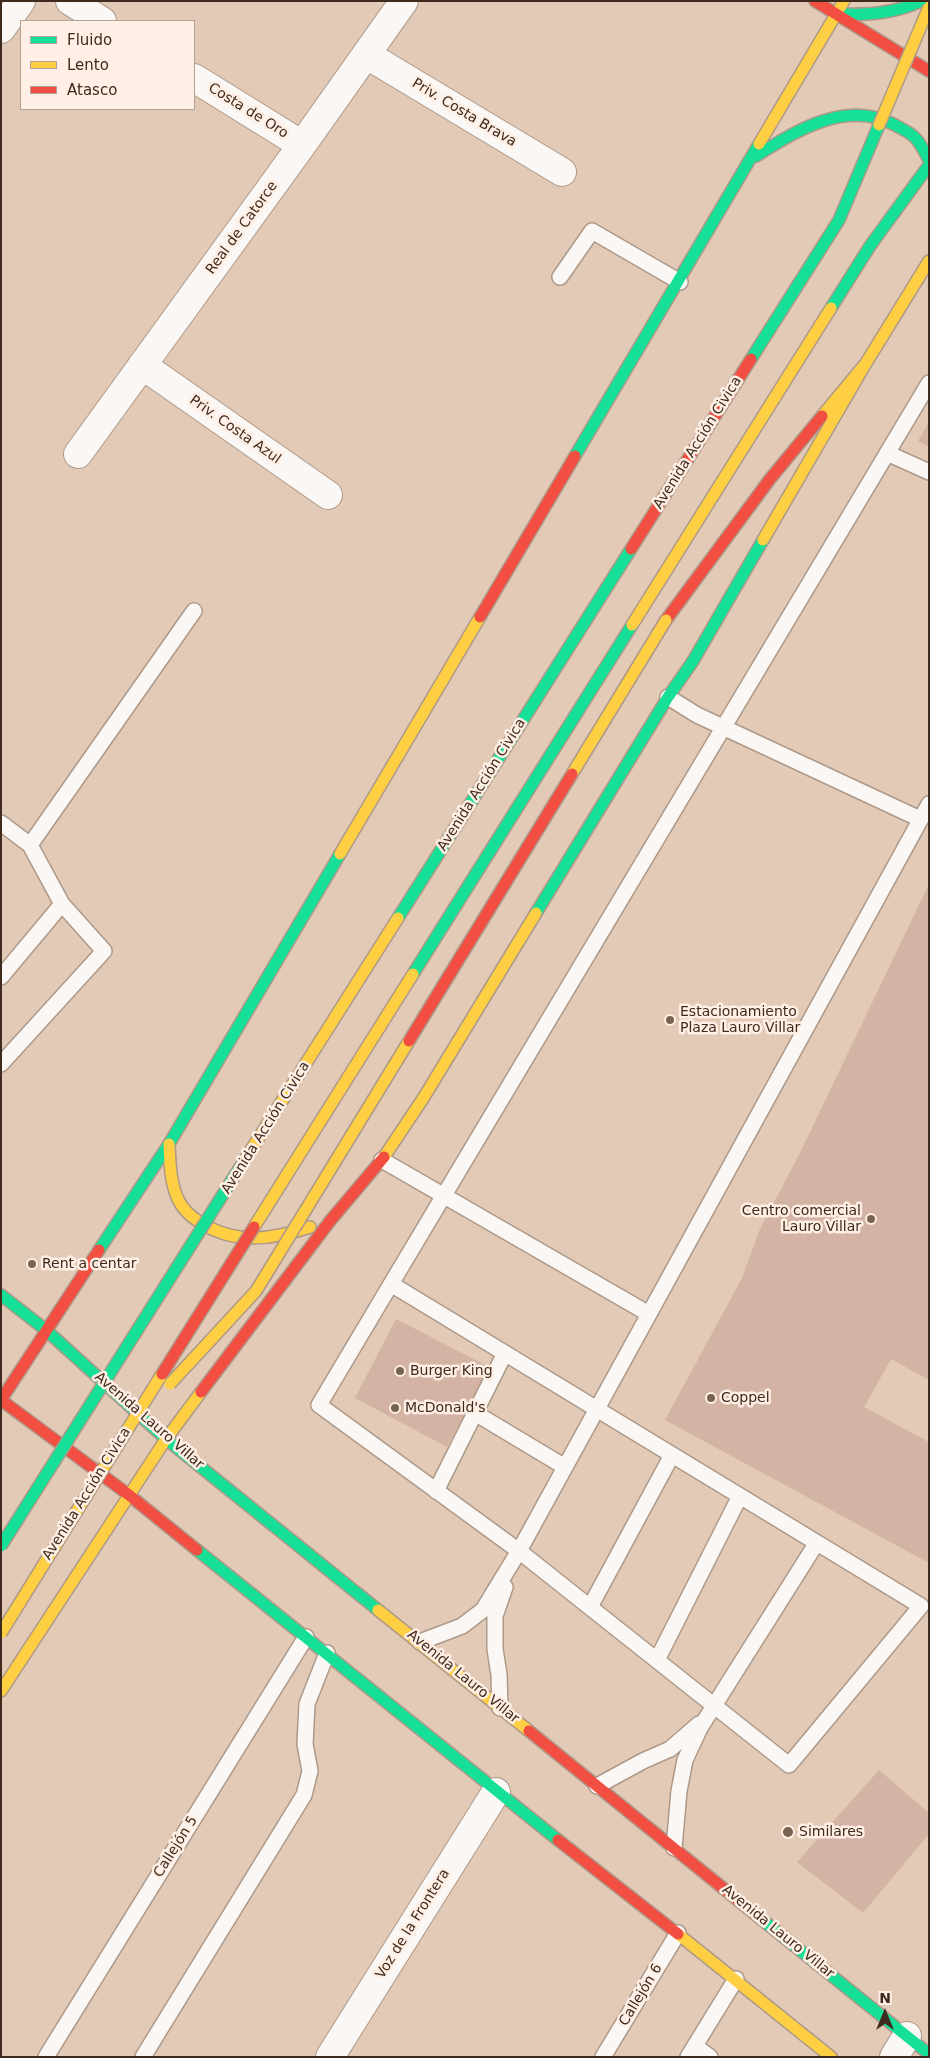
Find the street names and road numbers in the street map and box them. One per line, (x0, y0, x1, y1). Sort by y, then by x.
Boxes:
street label: Priv. Costa Brava (409, 75, 519, 151)
street label: Costa de Oro (205, 80, 291, 142)
street label: Real de Catorce (203, 178, 281, 278)
street label: Avenida Acción Civica (650, 374, 746, 512)
street label: Priv. Costa Azul (186, 392, 284, 468)
street label: Avenida Acción Civica (434, 716, 530, 854)
street label: Avenida Acción Civica (218, 1059, 314, 1197)
street label: Avenida Lauro Villar (91, 1369, 207, 1473)
street label: Avenida Acción Civica (39, 1425, 135, 1563)
street label: Avenida Lauro Villar (404, 1627, 522, 1727)
street label: Callejón 5 (150, 1813, 202, 1881)
street label: Voz de la Frontera (372, 1866, 454, 1982)
street label: Avenida Lauro Villar (719, 1882, 837, 1982)
street label: Callejón 6 (616, 1961, 666, 2029)

